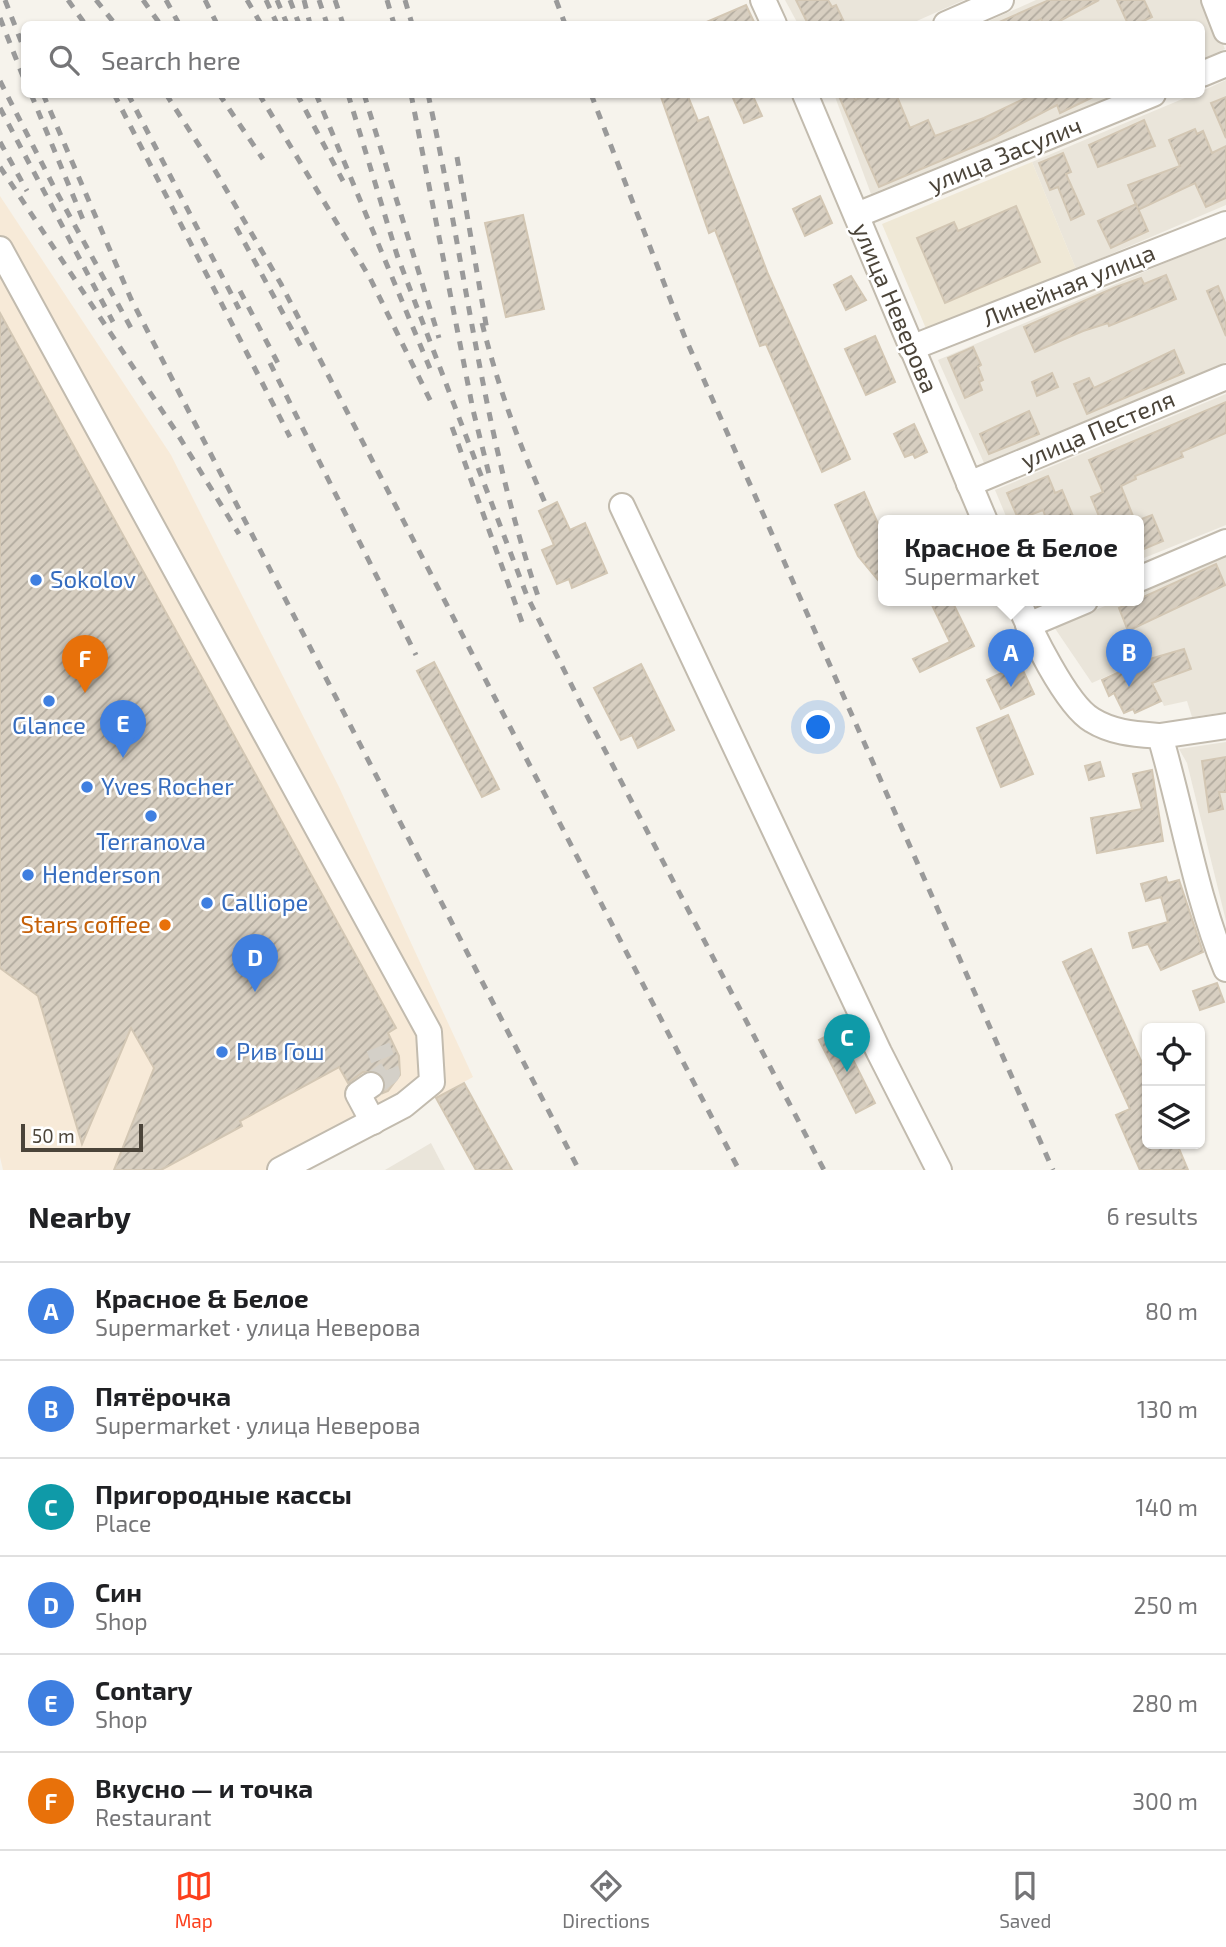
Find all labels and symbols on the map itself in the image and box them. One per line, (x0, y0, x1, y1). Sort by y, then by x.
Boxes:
street label: улица Засулич (923, 110, 1086, 198)
street label: улица Неверова (847, 218, 945, 397)
street label: Линейная улица (978, 237, 1159, 333)
street label: улица Пестеля (1016, 383, 1179, 475)
place label: Sokolov (50, 564, 136, 593)
marker: Sokolov (28, 572, 44, 588)
pin: A (988, 629, 1034, 687)
pin: B (1106, 629, 1152, 687)
pin: F (62, 635, 108, 693)
marker: Glance (41, 693, 57, 709)
pin: E (100, 700, 146, 758)
place label: Glance (12, 710, 86, 739)
your location (801, 710, 835, 744)
place label: Yves Rocher (101, 771, 234, 800)
marker: Yves Rocher (79, 779, 95, 795)
marker: Terranova (143, 808, 159, 824)
place label: Terranova (96, 826, 206, 855)
place label: Henderson (42, 859, 161, 888)
marker: Henderson (20, 867, 36, 883)
place label: Calliope (221, 887, 309, 916)
marker: Calliope (199, 895, 215, 911)
place label: Stars coffee (20, 909, 151, 938)
marker: Stars coffee (157, 917, 173, 933)
pin: D (232, 934, 278, 992)
pin: C (824, 1014, 870, 1072)
place label: Рив Гош (236, 1036, 325, 1065)
marker: Рив Гош (214, 1044, 230, 1060)
scale bar (21, 1121, 144, 1153)

